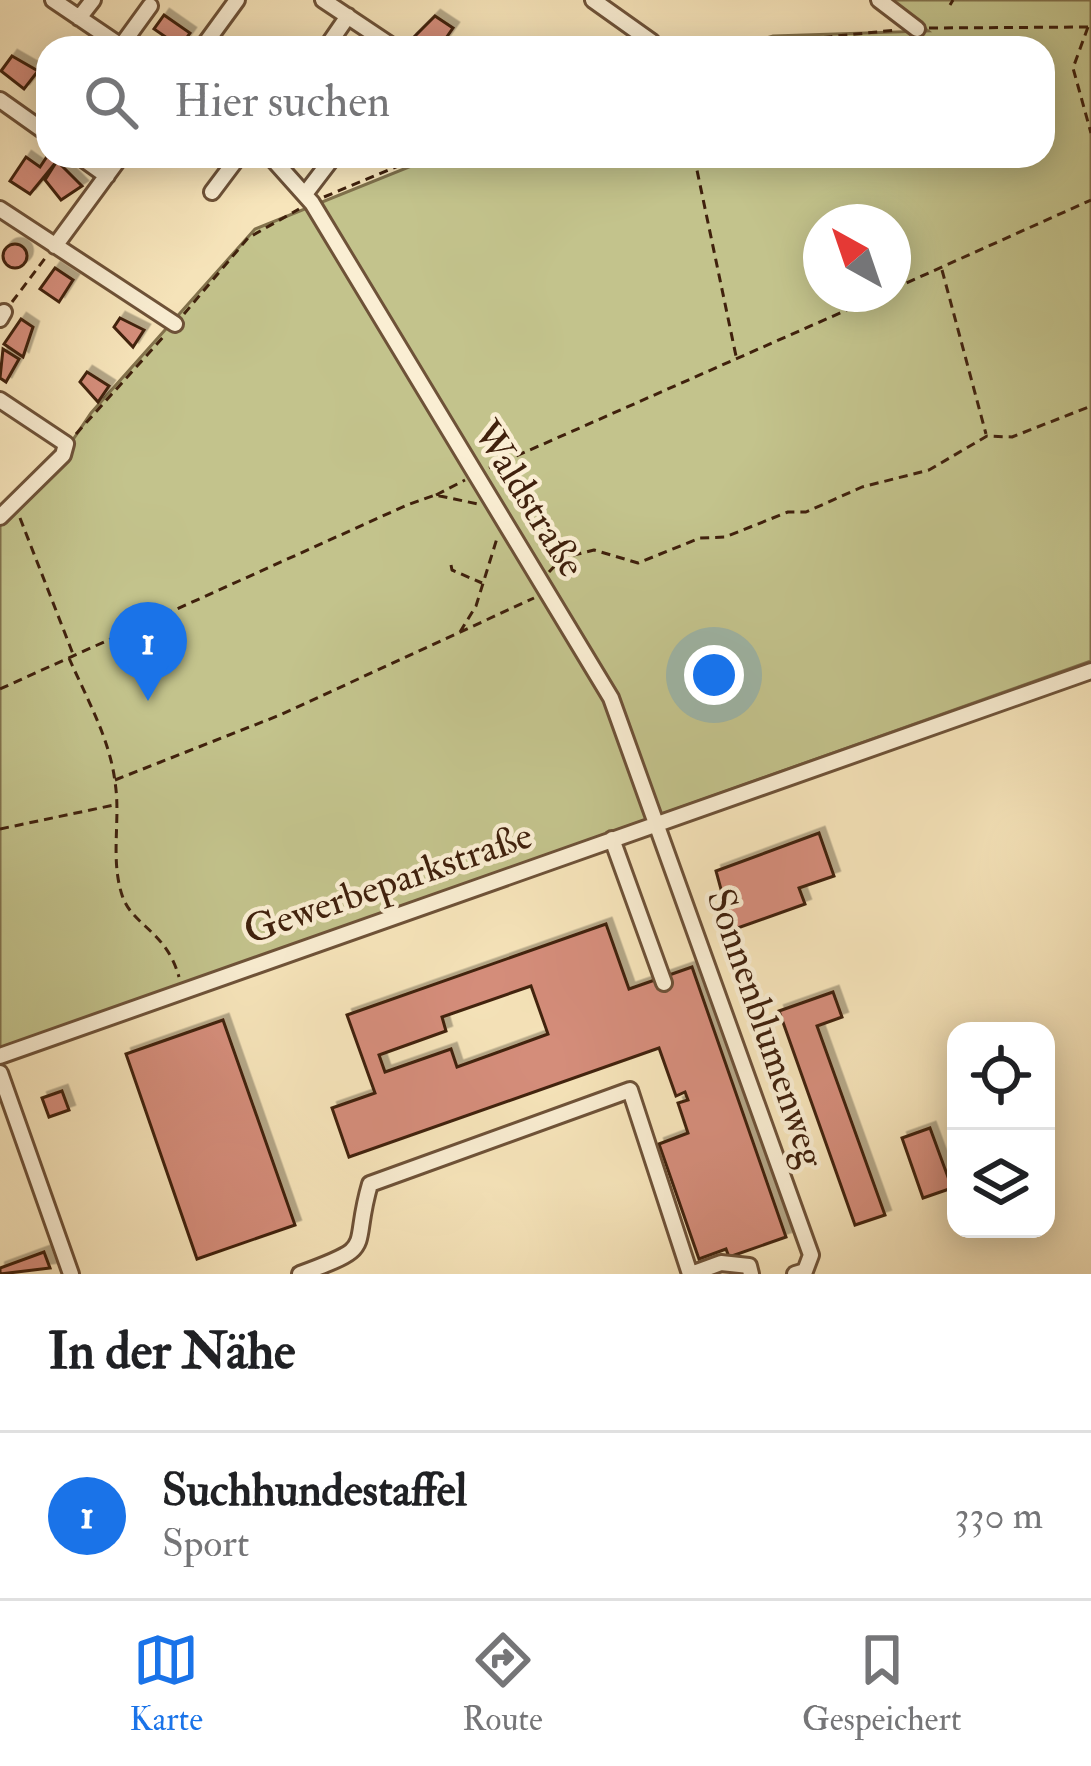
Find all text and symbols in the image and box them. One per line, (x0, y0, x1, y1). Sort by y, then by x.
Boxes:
search box (36, 36, 1055, 168)
icon: search (78, 69, 144, 135)
text: Hier suchen (174, 74, 390, 130)
north arrow (803, 204, 911, 312)
street label: Waldstraße (461, 411, 596, 586)
pin: 1 (109, 602, 187, 701)
your location (684, 645, 744, 705)
street label: Gewerbeparkstraße (237, 811, 539, 955)
street label: Sonnenblumenweg (695, 882, 837, 1174)
map controls (947, 1022, 1055, 1238)
button: locate (947, 1022, 1055, 1130)
button: layers (947, 1130, 1055, 1238)
text: In der Nähe (48, 1320, 295, 1384)
text: Suchhundestaffel (162, 1463, 467, 1519)
text: 1 (80, 1491, 94, 1540)
text: 330 m (955, 1491, 1043, 1540)
text: Sport (162, 1519, 249, 1568)
tab: Karte (130, 1627, 203, 1740)
tab: Route (462, 1627, 543, 1740)
tab: Gespeichert (802, 1627, 961, 1740)

